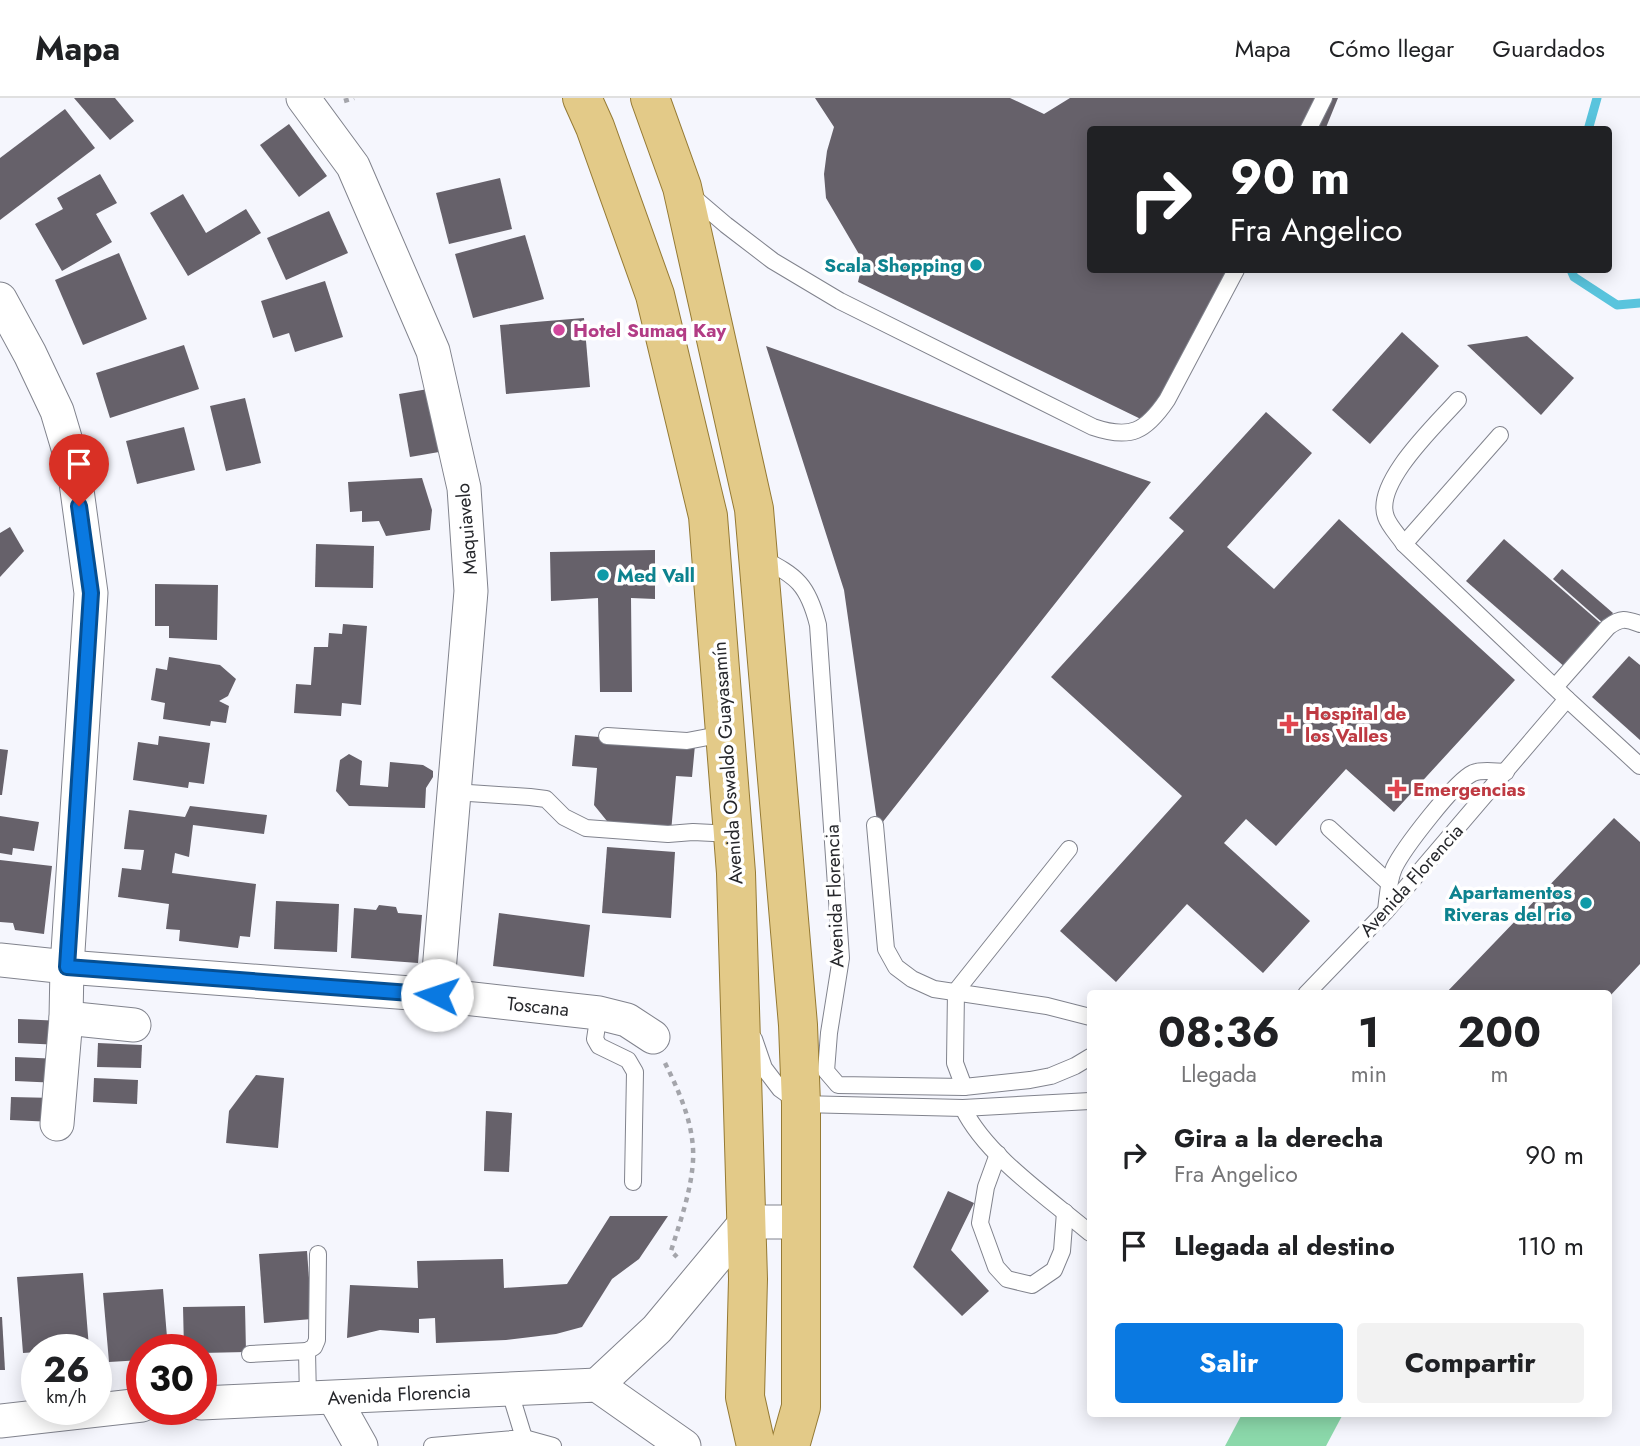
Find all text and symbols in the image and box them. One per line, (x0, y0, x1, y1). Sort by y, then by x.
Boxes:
text: Mapa (35, 25, 120, 72)
text: Mapa (1235, 31, 1291, 66)
text: Cómo llegar (1329, 31, 1454, 66)
text: Guardados (1492, 31, 1605, 66)
text: 90 m (1230, 142, 1350, 212)
icon: right (1115, 154, 1206, 245)
text: Fra Angelico (1230, 207, 1402, 253)
place label: Scala Shopping (824, 252, 962, 279)
marker: Scala Shopping (968, 257, 984, 273)
place label: Hotel Sumaq Kay (573, 317, 727, 344)
marker: Hotel Sumaq Kay (551, 322, 567, 338)
pin (49, 434, 109, 506)
icon: arrive (60, 445, 98, 483)
street label: Maquiavelo (449, 482, 484, 576)
place label: Med Vall (617, 562, 695, 589)
marker: Med Vall (595, 567, 611, 583)
street label: Avenida Oswaldo Guayasamín (706, 640, 749, 885)
place label: Hospital de los Valles (1305, 700, 1407, 749)
marker: Hospital de los Valles (1279, 714, 1299, 734)
place label: Emergencias (1413, 776, 1526, 803)
marker: Emergencias (1387, 779, 1407, 799)
street label: Avenida Florencia (1353, 818, 1469, 943)
street label: Avenida Florencia (819, 824, 850, 968)
place label: Apartamentos Riveras del rio (1444, 879, 1572, 928)
marker: Apartamentos Riveras del rio (1578, 895, 1594, 911)
position arrow (400, 958, 474, 1032)
street label: Toscana (506, 990, 570, 1023)
text: 08:36 (1158, 1002, 1280, 1063)
text: 1 (1358, 1002, 1380, 1063)
text: 200 (1458, 1002, 1541, 1063)
text: Llegada (1181, 1057, 1257, 1091)
text: min (1351, 1057, 1387, 1091)
text: m (1490, 1057, 1508, 1091)
text: Gira a la derecha (1174, 1119, 1383, 1157)
icon: right (1115, 1136, 1153, 1174)
text: 90 m (1525, 1136, 1584, 1174)
text: Fra Angelico (1174, 1157, 1298, 1191)
icon: arrive (1115, 1227, 1153, 1265)
text: Llegada al destino (1174, 1227, 1395, 1265)
text: 110 m (1517, 1227, 1584, 1265)
button: Salir (1115, 1323, 1343, 1403)
button: Compartir (1357, 1323, 1584, 1403)
speed limit sign: 30 (126, 1334, 217, 1425)
text: 26 (43, 1345, 90, 1395)
street label: Avenida Florencia (327, 1377, 471, 1412)
text: km/h (46, 1384, 87, 1410)

